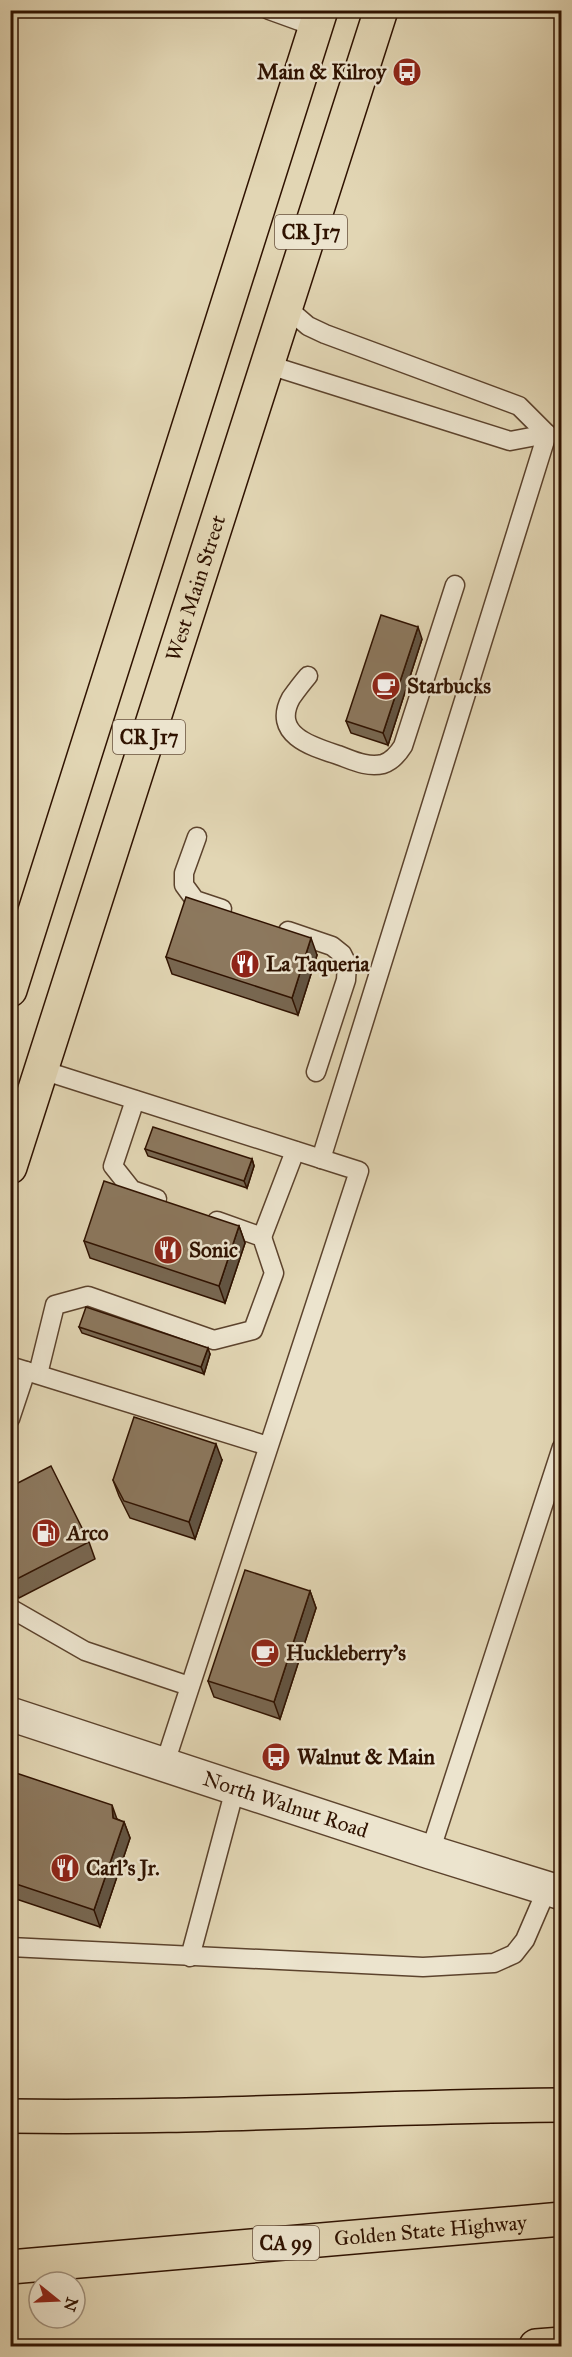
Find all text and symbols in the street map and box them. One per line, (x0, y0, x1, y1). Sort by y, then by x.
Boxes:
bus stop icon: Main & Kilroy (391, 56, 423, 88)
place label: Main & Kilroy (257, 59, 387, 85)
road number: CR J17 (275, 215, 347, 249)
street label: West Main Street (160, 511, 231, 664)
cafe icon: Starbucks (370, 670, 402, 702)
place label: Starbucks (407, 673, 491, 699)
road number: CR J17 (113, 720, 185, 754)
restaurant icon: La Taqueria (229, 948, 261, 980)
place label: La Taqueria (266, 951, 371, 977)
restaurant icon: Sonic (152, 1234, 184, 1266)
place label: Sonic (189, 1237, 238, 1263)
fuel station icon: Arco (30, 1517, 62, 1549)
place label: Arco (65, 1520, 109, 1546)
cafe icon: Huckleberry's (249, 1637, 281, 1669)
place label: Huckleberry's (286, 1640, 406, 1666)
bus stop icon: Walnut & Main (260, 1741, 292, 1773)
place label: Walnut & Main (297, 1744, 435, 1770)
street label: North Walnut Road (200, 1765, 372, 1844)
restaurant icon: Carl's Jr. (49, 1852, 81, 1884)
place label: Carl's Jr. (86, 1855, 160, 1882)
street label: Golden State Highway (333, 2209, 529, 2252)
road number: CA 99 (253, 2226, 319, 2260)
north arrow (27, 2270, 87, 2330)
text: N (60, 2295, 82, 2314)

